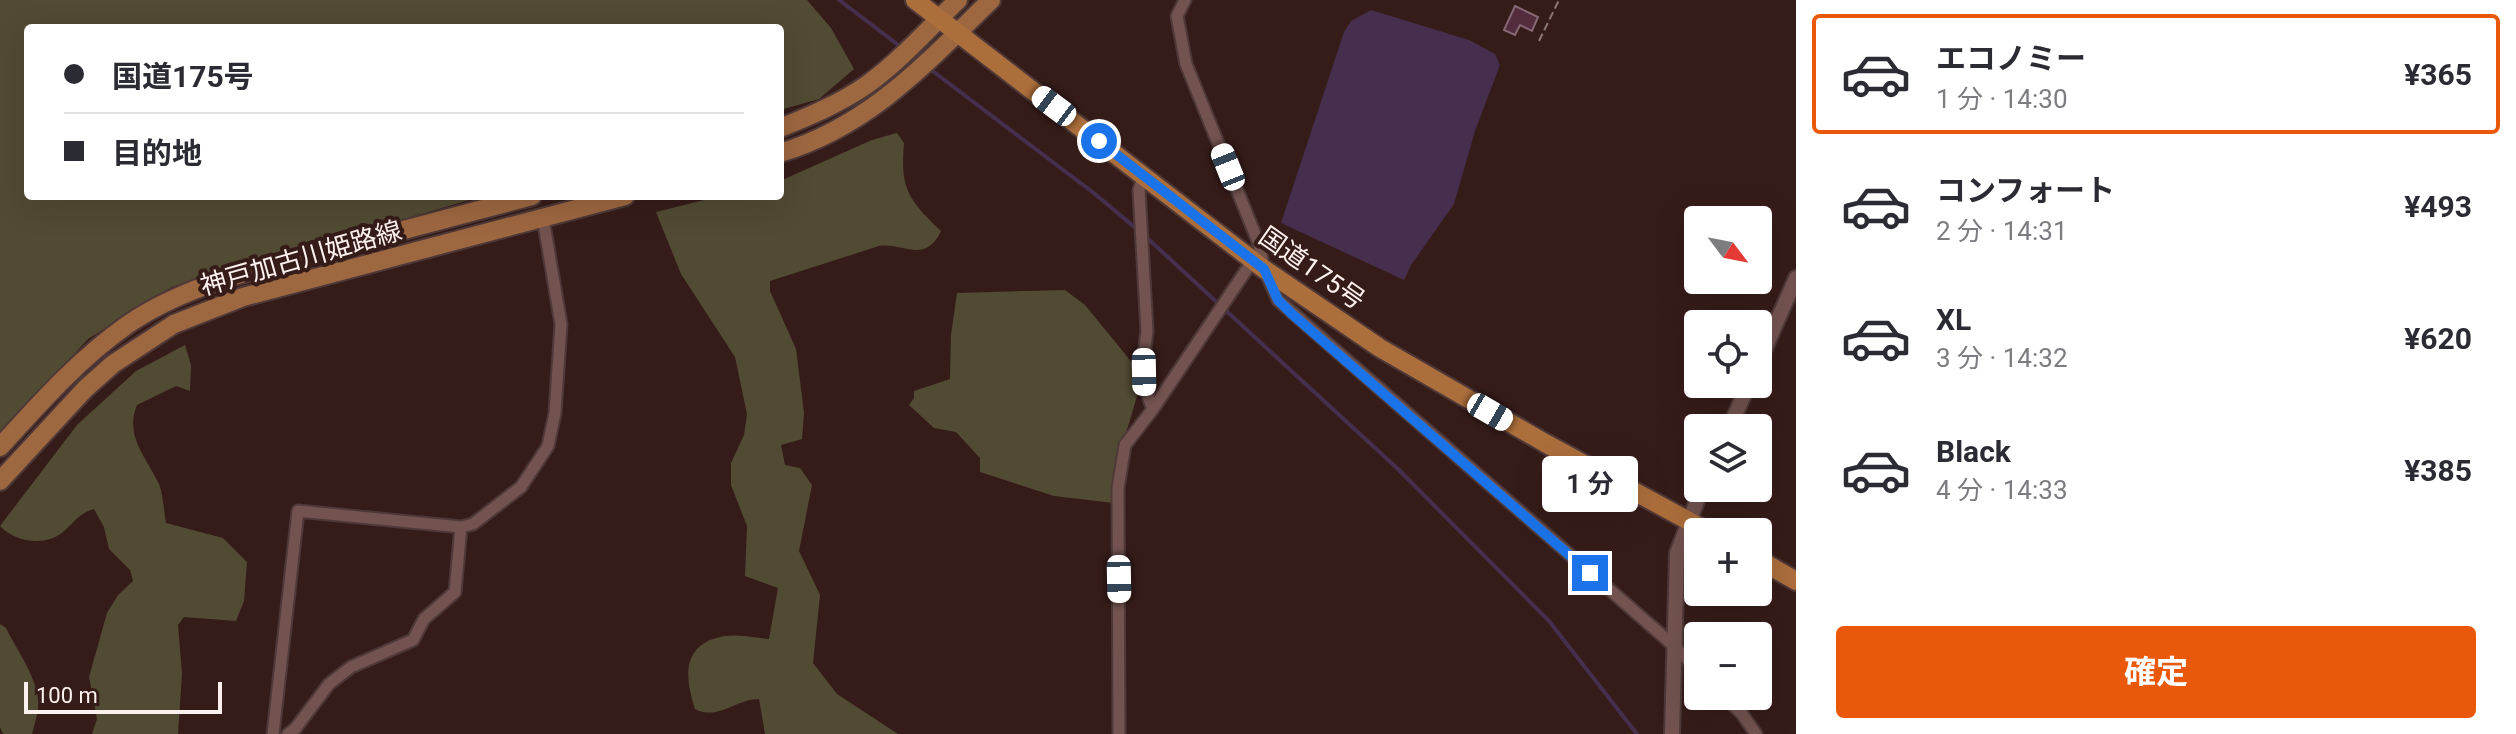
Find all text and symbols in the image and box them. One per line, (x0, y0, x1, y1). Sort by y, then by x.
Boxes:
icon: car (1840, 38, 1912, 110)
text: エコノミー (1936, 41, 2086, 76)
text: ¥365 (2404, 57, 2472, 92)
text: 国道175号 (112, 59, 254, 94)
car (1028, 82, 1080, 130)
text: 1 分 · 14:30 (1936, 84, 2068, 114)
route start (1081, 123, 1117, 159)
text: 目的地 (112, 136, 202, 171)
car (1208, 140, 1248, 194)
icon: car (1840, 170, 1912, 242)
text: コンフォート (1936, 173, 2115, 208)
text: ¥493 (2404, 189, 2472, 224)
north arrow (1684, 206, 1772, 294)
map controls (1684, 206, 1772, 710)
street label: 神戸加古川姫路線 (197, 215, 405, 301)
text: 2 分 · 14:31 (1936, 216, 2068, 246)
street label: 国道175号 (1253, 221, 1371, 315)
icon: car (1840, 302, 1912, 374)
text: XL (1936, 302, 1971, 337)
button: locate (1684, 310, 1772, 398)
text: ¥620 (2404, 321, 2472, 356)
text: 3 分 · 14:32 (1936, 343, 2068, 373)
car (1132, 348, 1156, 396)
car (1463, 390, 1517, 434)
button: layers (1684, 414, 1772, 502)
icon: car (1840, 434, 1912, 506)
text: Black (1936, 434, 2011, 469)
text: ¥385 (2404, 453, 2472, 488)
callout: 1 分 (1542, 457, 1638, 513)
text: 1 分 (1566, 469, 1614, 499)
text: 4 分 · 14:33 (1936, 475, 2068, 505)
button: + (1684, 518, 1772, 606)
car (1107, 555, 1131, 603)
route end (1572, 555, 1608, 591)
button: − (1684, 622, 1772, 710)
button: 確定 (1836, 626, 2476, 718)
scale bar (24, 678, 222, 714)
text: 100 m (36, 683, 98, 708)

